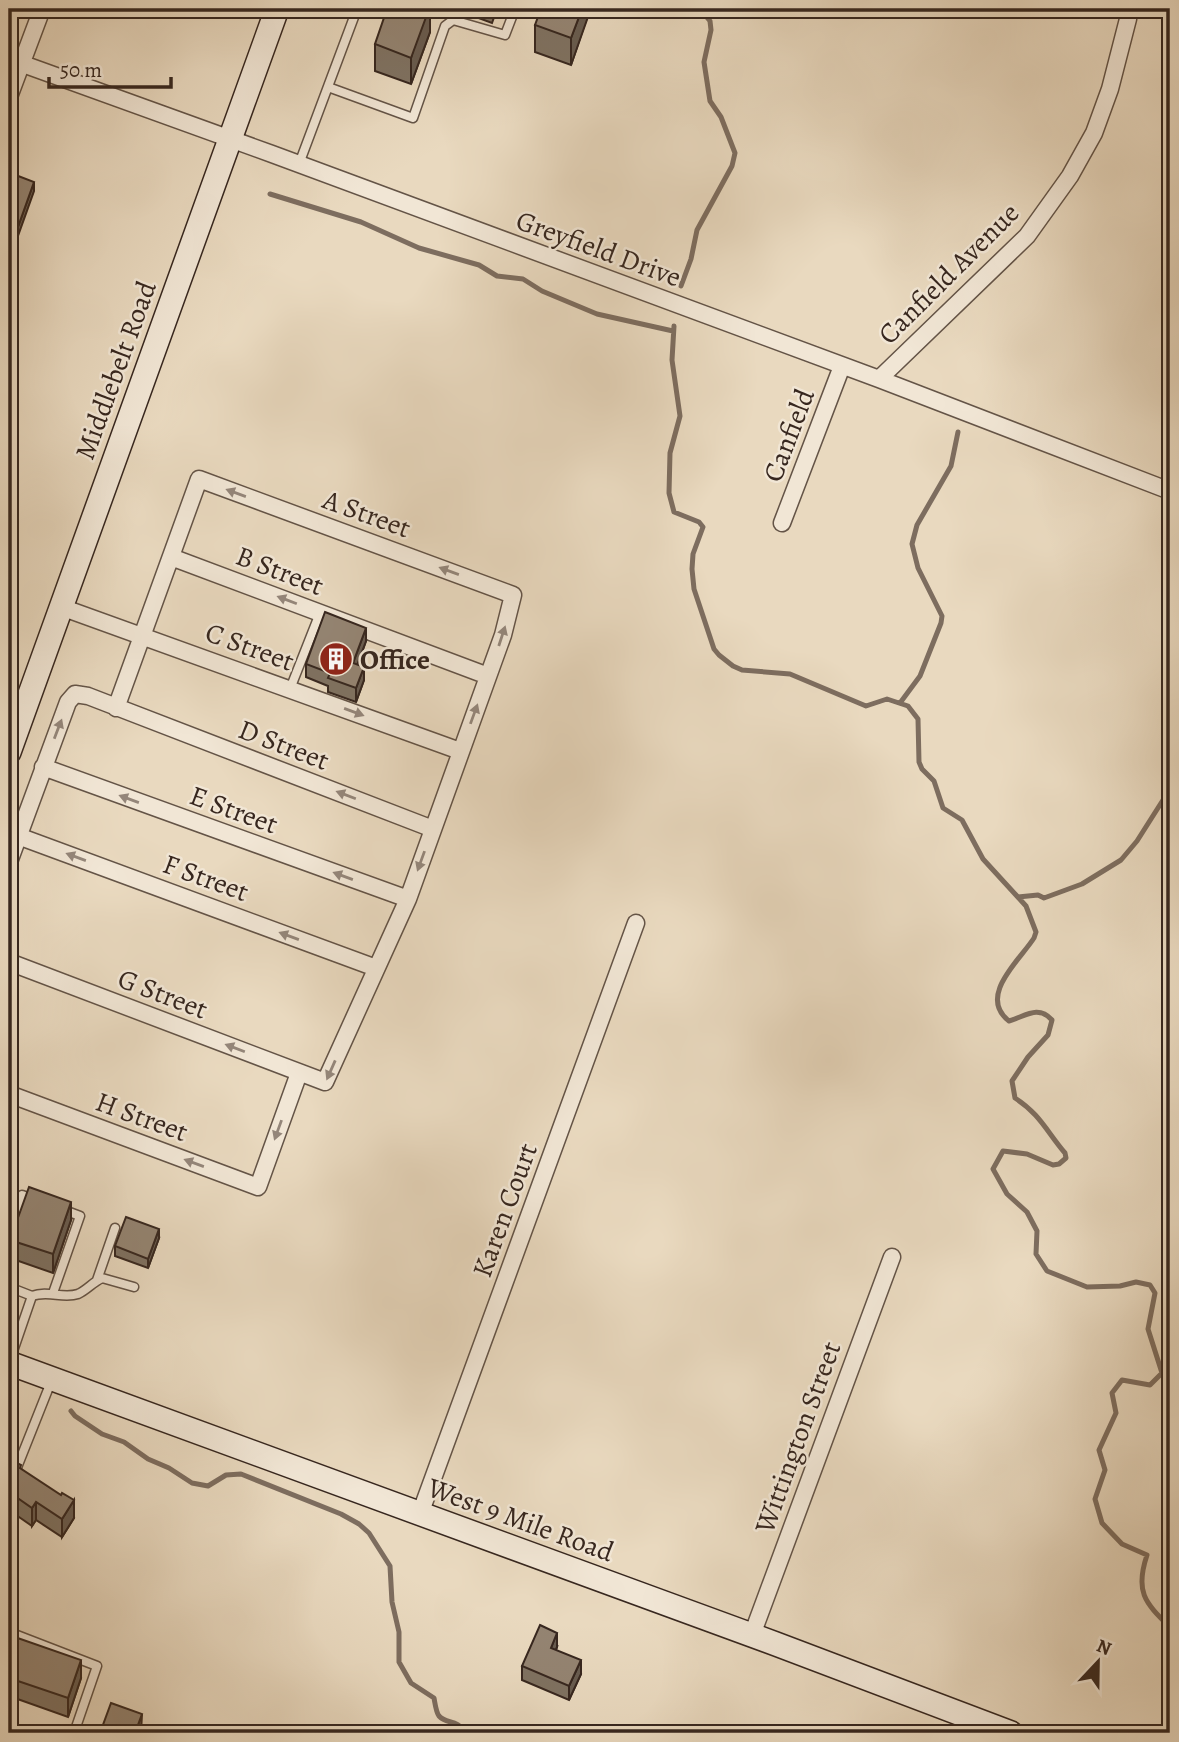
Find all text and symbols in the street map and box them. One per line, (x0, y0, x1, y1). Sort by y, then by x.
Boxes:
scale bar (49, 46, 172, 90)
text: 50 m (60, 56, 102, 84)
street label: Canfield Avenue (870, 195, 1028, 353)
street label: Greyfield Drive (511, 202, 686, 296)
street label: Middlebelt Road (66, 275, 166, 465)
street label: Canfield (754, 382, 824, 487)
street label: A Street (317, 480, 416, 547)
one-way arrow (225, 487, 246, 498)
street label: B Street (230, 537, 329, 605)
one-way arrow (439, 565, 460, 576)
one-way arrow (276, 595, 297, 606)
street label: C Street (200, 613, 299, 681)
one-way arrow (498, 625, 508, 646)
building icon: Office (317, 640, 355, 678)
place label: Office (360, 641, 430, 679)
one-way arrow (469, 703, 480, 724)
one-way arrow (344, 707, 365, 718)
street label: D Street (233, 710, 334, 780)
one-way arrow (52, 718, 63, 739)
street label: E Street (184, 777, 283, 843)
one-way arrow (335, 790, 356, 801)
one-way arrow (119, 793, 140, 804)
street label: F Street (157, 845, 254, 911)
one-way arrow (65, 851, 86, 862)
one-way arrow (415, 851, 426, 872)
one-way arrow (333, 870, 354, 881)
one-way arrow (279, 930, 300, 941)
street label: G Street (112, 960, 213, 1028)
one-way arrow (224, 1043, 245, 1054)
one-way arrow (325, 1060, 337, 1080)
street label: H Street (90, 1083, 193, 1151)
one-way arrow (272, 1119, 283, 1140)
street label: Karen Court (463, 1138, 547, 1283)
one-way arrow (183, 1157, 204, 1168)
street label: Wittington Street (745, 1336, 850, 1539)
street label: West 9 Mile Road (421, 1468, 620, 1572)
north arrow (1064, 1626, 1134, 1696)
text: N (1093, 1633, 1115, 1662)

